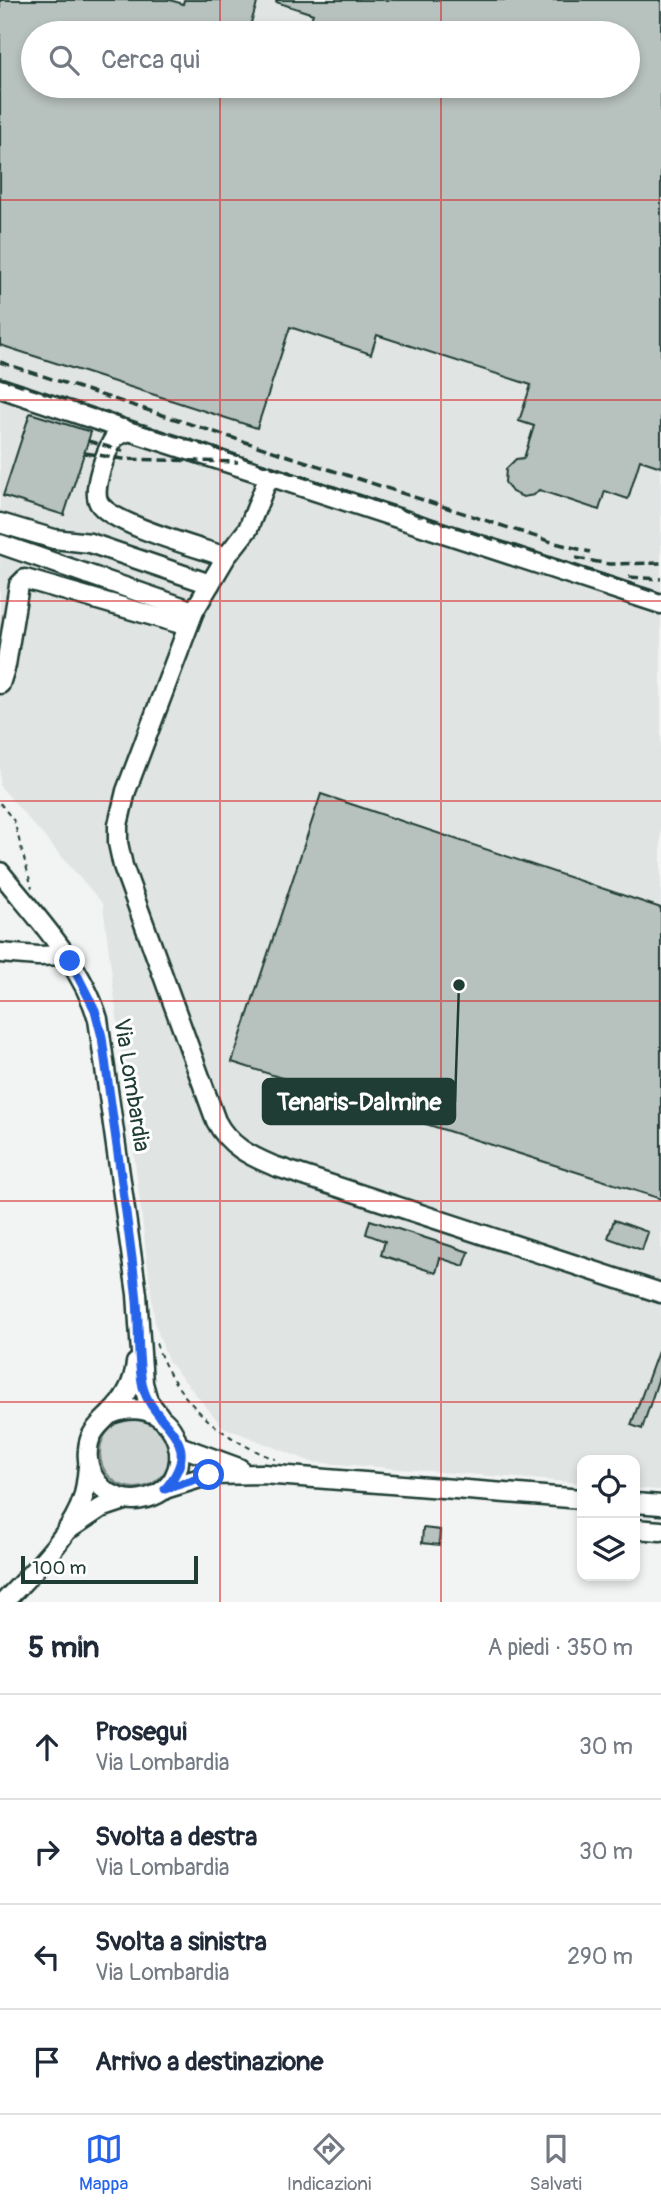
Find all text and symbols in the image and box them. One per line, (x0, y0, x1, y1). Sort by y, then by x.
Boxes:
search box (21, 21, 640, 98)
icon: search (45, 41, 83, 79)
text: Cerca qui (101, 44, 200, 76)
route end (54, 945, 85, 976)
street label: Via Lombardia (107, 1016, 157, 1154)
callout: Tenaris-Dalmine (263, 1079, 455, 1124)
text: Tenaris-Dalmine (276, 1088, 442, 1117)
map controls (577, 1455, 640, 1581)
button: locate (577, 1455, 640, 1518)
route start (193, 1459, 224, 1490)
button: layers (577, 1518, 640, 1581)
scale bar (21, 1553, 198, 1585)
text: 100 m (32, 1556, 86, 1580)
text: 5 min (28, 1629, 99, 1666)
text: A piedi · 350 m (488, 1633, 633, 1662)
text: Prosegui (95, 1716, 187, 1748)
icon: ahead (28, 1728, 66, 1766)
text: 30 m (579, 1732, 633, 1761)
text: Via Lombardia (95, 1748, 229, 1777)
text: Svolta a destra (95, 1821, 257, 1853)
icon: right (28, 1833, 66, 1871)
text: 30 m (579, 1837, 633, 1866)
text: Via Lombardia (95, 1853, 229, 1882)
text: Svolta a sinistra (95, 1926, 267, 1958)
icon: left (28, 1938, 66, 1976)
text: 290 m (567, 1942, 633, 1971)
text: Via Lombardia (95, 1958, 229, 1987)
icon: arrive (28, 2043, 66, 2081)
text: Arrivo a destinazione (95, 2046, 323, 2078)
tab: Mappa (79, 2130, 128, 2196)
tab: Indicazioni (287, 2130, 371, 2196)
tab: Salvati (530, 2130, 582, 2196)

